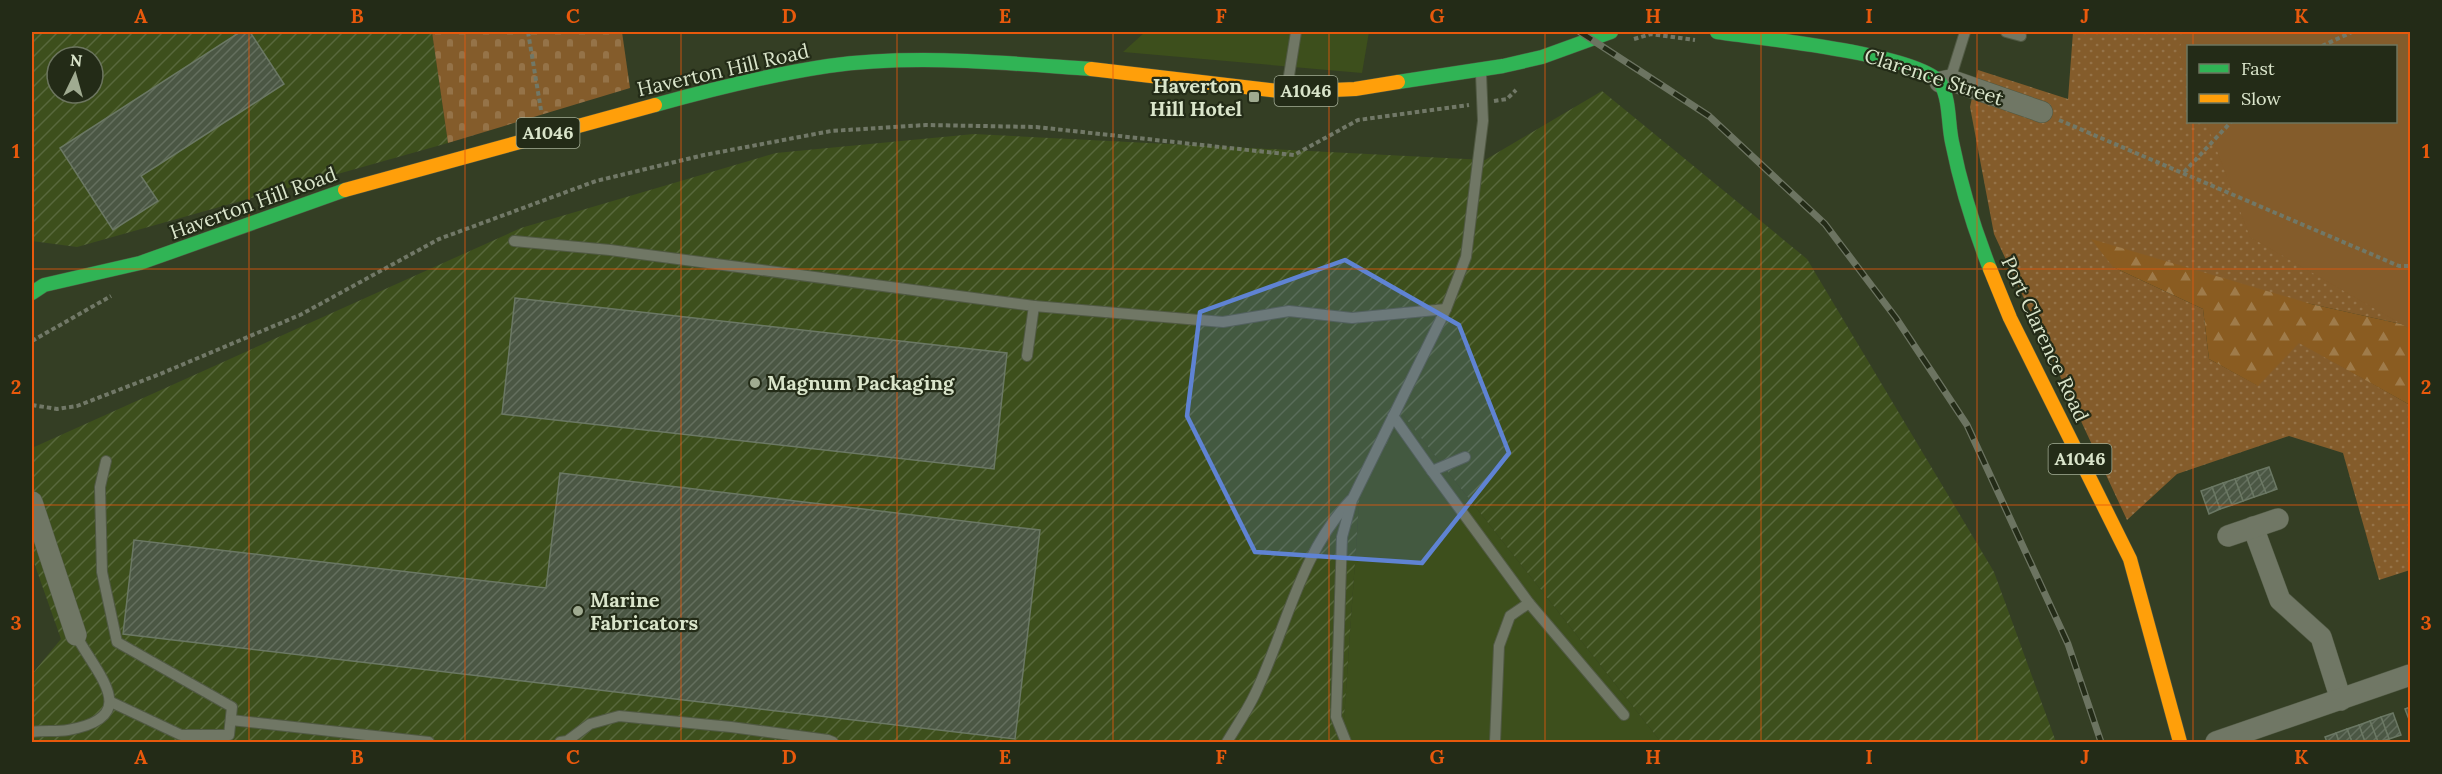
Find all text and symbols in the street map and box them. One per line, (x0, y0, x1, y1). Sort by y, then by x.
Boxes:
text: A (134, 3, 148, 28)
text: B (350, 3, 364, 28)
text: C (566, 3, 580, 28)
text: D (781, 3, 797, 28)
text: E (999, 3, 1011, 28)
text: F (1215, 3, 1227, 28)
text: G (1429, 3, 1445, 28)
text: H (1645, 3, 1661, 28)
text: I (1865, 3, 1873, 28)
text: J (2080, 3, 2090, 28)
text: K (2294, 3, 2309, 28)
street label: Haverton Hill Road (635, 38, 811, 101)
street label: Clarence Street (1862, 42, 2007, 111)
north arrow (45, 45, 105, 105)
legend (2187, 45, 2397, 123)
text: N (69, 50, 83, 71)
text: Fast (2241, 57, 2275, 80)
place label: Haverton Hill Hotel (1150, 73, 1242, 121)
road number: A1046 (1274, 76, 1338, 106)
text: Slow (2241, 87, 2281, 110)
marker: Haverton Hill Hotel (1247, 90, 1261, 104)
road number: A1046 (516, 118, 580, 148)
text: 1 (12, 138, 20, 163)
text: 1 (2422, 138, 2430, 163)
street label: Haverton Hill Road (166, 161, 340, 244)
street label: Port Clarence Road (1996, 252, 2095, 426)
place label: Magnum Packaging (767, 370, 955, 395)
text: 2 (11, 374, 21, 399)
text: 2 (2421, 374, 2431, 399)
marker: Magnum Packaging (748, 376, 762, 390)
road number: A1046 (2048, 444, 2112, 474)
place label: Marine Fabricators (590, 587, 699, 635)
marker: Marine Fabricators (571, 604, 585, 618)
text: 3 (10, 610, 22, 635)
text: 3 (2420, 610, 2432, 635)
text: A (134, 744, 148, 769)
text: B (350, 744, 364, 769)
text: C (566, 744, 580, 769)
text: D (781, 744, 797, 769)
text: E (999, 744, 1011, 769)
text: F (1215, 744, 1227, 769)
text: G (1429, 744, 1445, 769)
text: H (1645, 744, 1661, 769)
text: I (1865, 744, 1873, 769)
text: J (2080, 744, 2090, 769)
text: K (2294, 744, 2309, 769)

